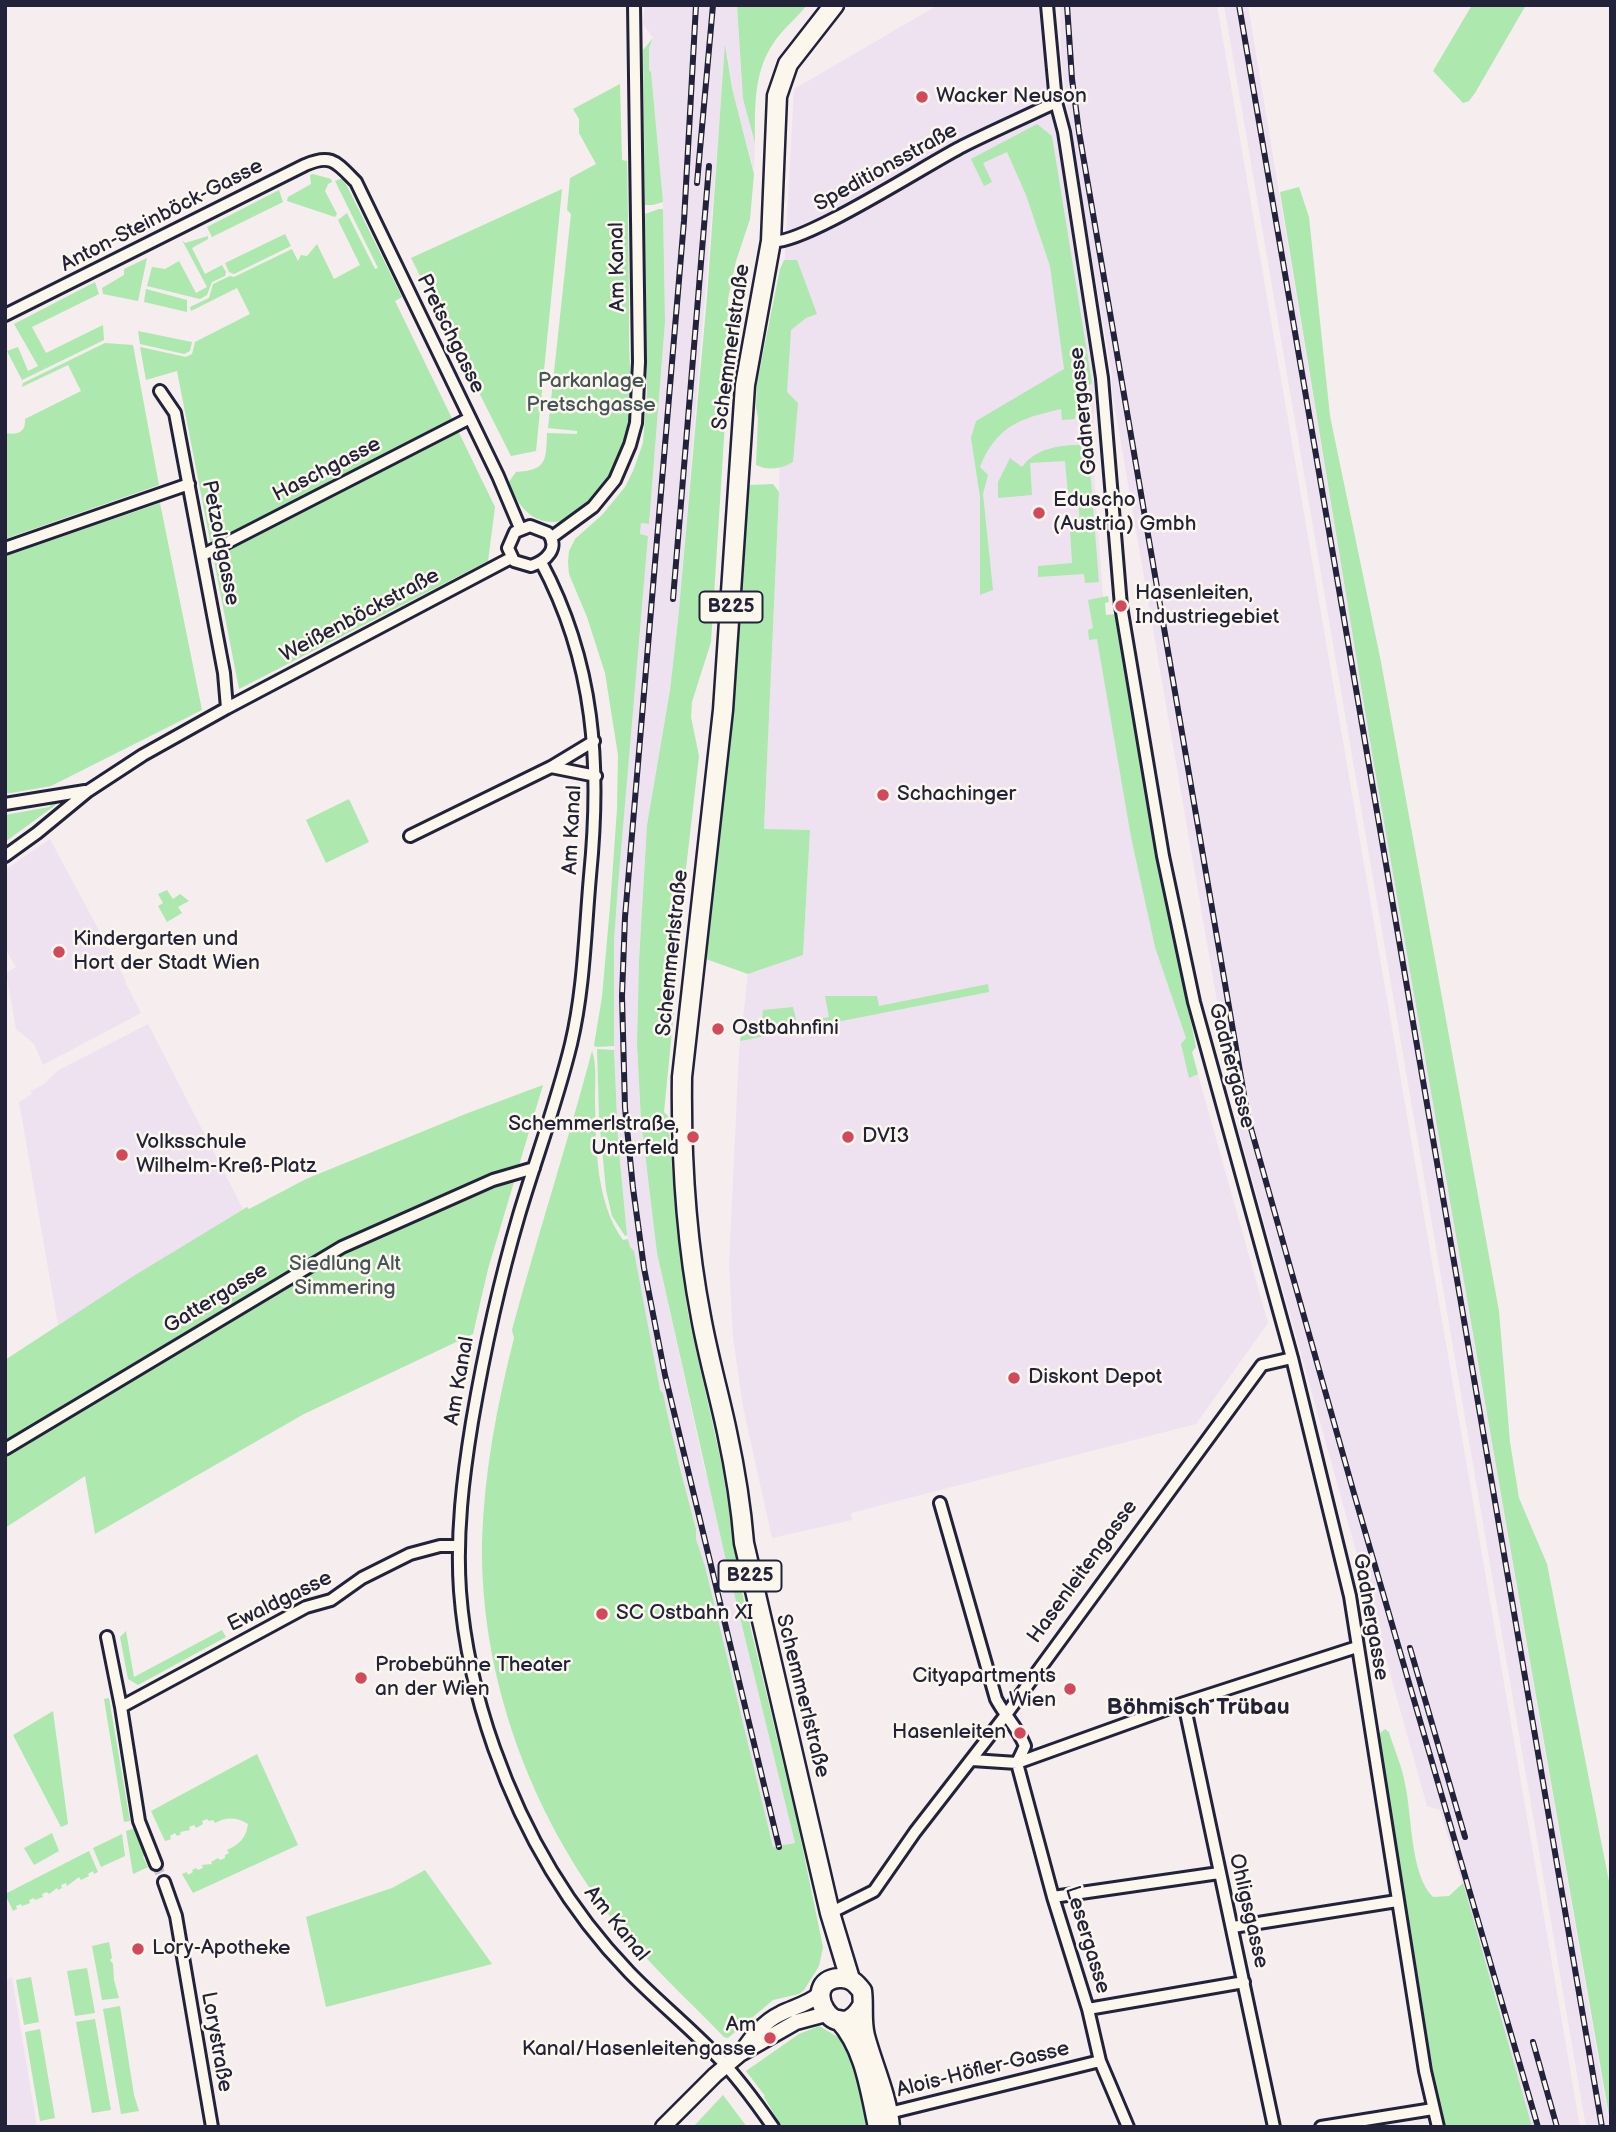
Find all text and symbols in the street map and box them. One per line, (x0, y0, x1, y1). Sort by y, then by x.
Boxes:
place label: Wacker Neuson (936, 84, 1087, 110)
marker: Wacker Neuson (914, 89, 930, 105)
street label: Speditionsstraße (810, 118, 962, 218)
street label: Anton-Steinböck-Gasse (57, 154, 267, 278)
street label: Am Kanal (605, 222, 631, 312)
street label: Schemmerlstraße (708, 262, 756, 432)
street label: Pretschgasse (410, 270, 490, 398)
street label: Gadnergasse (1065, 346, 1103, 476)
park label: Parkanlage Pretschgasse (526, 369, 656, 419)
street label: Haschgasse (269, 432, 385, 508)
street label: Petzoldgasse (196, 478, 244, 608)
place label: Eduscho (Austria) Gmbh (1053, 488, 1196, 538)
marker: Eduscho (Austria) Gmbh (1031, 505, 1047, 521)
street label: Weißenböckstraße (276, 563, 444, 669)
place label: Hasenleiten, Industriegebiet (1135, 581, 1279, 631)
road number: B225 (700, 592, 762, 622)
marker: Hasenleiten, Industriegebiet (1113, 598, 1129, 614)
place label: Schachinger (897, 782, 1016, 808)
street label: Am Kanal (558, 785, 588, 875)
marker: Schachinger (875, 787, 891, 803)
street label: Schemmerlstraße (652, 868, 694, 1038)
place label: Kindergarten und Hort der Stadt Wien (73, 927, 260, 977)
marker: Kindergarten und Hort der Stadt Wien (51, 944, 67, 960)
street label: Gadnergasse (1202, 1001, 1260, 1131)
place label: Ostbahnfini (732, 1016, 839, 1042)
marker: Ostbahnfini (710, 1021, 726, 1037)
place label: Schemmerlstraße, Unterfeld (508, 1112, 679, 1162)
place label: DVI3 (862, 1124, 909, 1150)
marker: Schemmerlstraße, Unterfeld (685, 1129, 701, 1145)
marker: DVI3 (840, 1129, 856, 1145)
place label: Volksschule Wilhelm-Kreß-Platz (136, 1130, 316, 1180)
marker: Volksschule Wilhelm-Kreß-Platz (114, 1147, 130, 1163)
park label: Siedlung Alt Simmering (289, 1252, 401, 1302)
street label: Gattergasse (159, 1258, 273, 1340)
street label: Am Kanal (440, 1335, 480, 1427)
place label: Diskont Depot (1028, 1365, 1162, 1391)
marker: Diskont Depot (1006, 1370, 1022, 1386)
street label: Hasenleitengasse (1022, 1495, 1144, 1649)
street label: Gadnergasse (1346, 1552, 1394, 1682)
road number: B225 (718, 1560, 782, 1592)
street label: Ewaldgasse (224, 1566, 336, 1638)
place label: SC Ostbahn XI (616, 1601, 753, 1627)
marker: SC Ostbahn XI (594, 1606, 610, 1622)
street label: Schemmerlstraße (770, 1612, 834, 1780)
place label: Probebühne Theater an der Wien (375, 1653, 570, 1703)
place label: Cityapartments Wien (912, 1664, 1056, 1714)
marker: Probebühne Theater an der Wien (353, 1670, 369, 1686)
marker: Cityapartments Wien (1062, 1681, 1078, 1697)
district label: Böhmisch Trübau (1106, 1694, 1290, 1722)
place label: Hasenleiten (892, 1720, 1006, 1746)
marker: Hasenleiten (1012, 1725, 1028, 1741)
street label: Ohligsgasse (1223, 1851, 1273, 1971)
street label: Am Kanal (578, 1881, 654, 1967)
street label: Lesergasse (1059, 1883, 1115, 1997)
place label: Lory-Apotheke (152, 1936, 291, 1962)
marker: Lory-Apotheke (130, 1941, 146, 1957)
street label: Lorystraße (195, 1990, 237, 2094)
place label: Am Kanal/Hasenleitengasse (522, 2013, 756, 2063)
marker: Am Kanal/Hasenleitengasse (762, 2030, 778, 2046)
street label: Alois-Höfler-Gasse (894, 2036, 1072, 2104)

